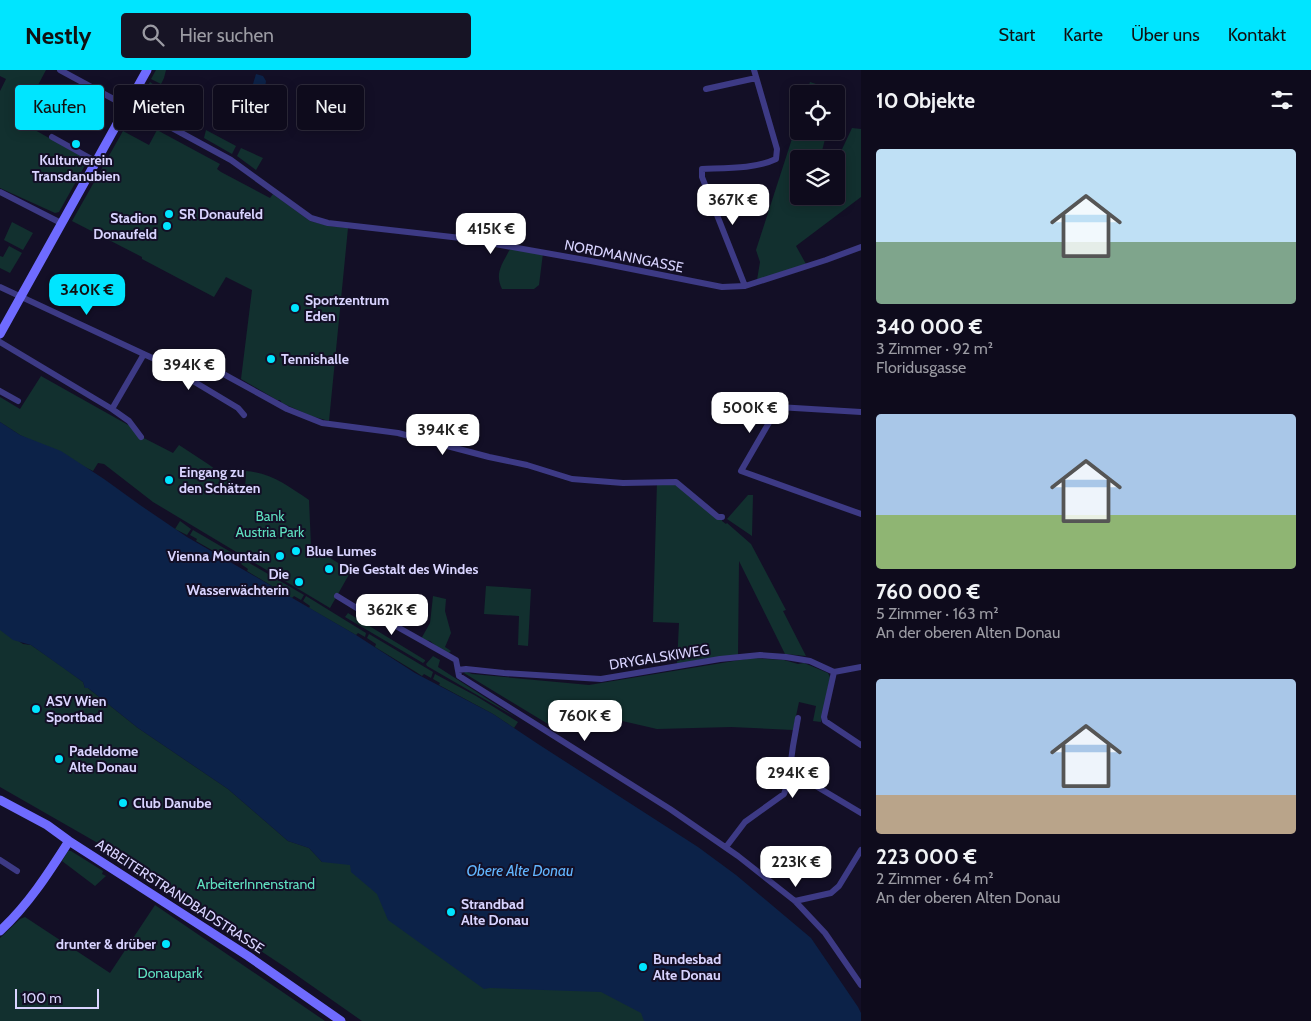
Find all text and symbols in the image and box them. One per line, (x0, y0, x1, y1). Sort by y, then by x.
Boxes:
search box (121, 13, 471, 58)
text: Nestly (25, 21, 91, 50)
icon: search (139, 21, 167, 49)
text: Hier suchen (179, 24, 274, 47)
text: Start (999, 24, 1035, 46)
text: Karte (1063, 24, 1103, 46)
text: Über uns (1131, 24, 1200, 46)
text: Kontakt (1228, 24, 1286, 46)
chip: Kaufen (15, 85, 104, 130)
chip: Mieten (114, 85, 203, 130)
chip: Filter (213, 85, 287, 130)
chip: Neu (297, 85, 364, 130)
map controls (790, 85, 845, 205)
button: locate (790, 85, 845, 140)
icon: filters (1268, 86, 1296, 114)
text: 10 Objekte (876, 88, 975, 113)
marker: Kulturverein Transdanubien (70, 138, 82, 150)
button: layers (790, 150, 845, 205)
place label: Kulturverein Transdanubien (32, 151, 120, 185)
icon: home (1041, 181, 1131, 271)
pin: 367K € (692, 184, 774, 226)
text: 367K € (708, 190, 758, 209)
place label: SR Donaufeld (179, 205, 263, 223)
marker: SR Donaufeld (163, 208, 175, 220)
place label: Stadion Donaufeld (93, 209, 157, 243)
pin: 415K € (450, 212, 532, 255)
text: 415K € (467, 219, 515, 238)
marker: Stadion Donaufeld (161, 220, 173, 232)
street label: NORDMANNGASSE (563, 236, 685, 276)
pin: 340K € (46, 274, 128, 316)
text: 340K € (60, 280, 114, 299)
place label: Sportzentrum Eden (305, 291, 389, 325)
marker: Sportzentrum Eden (289, 302, 301, 314)
text: 340 000 € (876, 314, 983, 339)
text: 3 Zimmer · 92 m² (876, 339, 993, 358)
pin: 394K € (148, 348, 230, 391)
place label: Tennishalle (281, 350, 349, 368)
marker: Tennishalle (265, 353, 277, 365)
text: 394K € (163, 355, 215, 374)
text: Floridusgasse (876, 358, 966, 377)
pin: 500K € (709, 392, 791, 434)
text: 500K € (722, 398, 778, 417)
pin: 394K € (402, 414, 484, 456)
text: 394K € (417, 420, 469, 439)
icon: home (1041, 446, 1131, 536)
place label: Eingang zu den Schätzen (179, 463, 260, 497)
marker: Eingang zu den Schätzen (163, 474, 175, 486)
park label: Bank Austria Park (236, 507, 305, 541)
place label: Blue Lumes (306, 542, 376, 560)
marker: Blue Lumes (290, 545, 302, 557)
place label: Vienna Mountain (168, 547, 270, 565)
marker: Vienna Mountain (274, 550, 286, 562)
place label: Die Gestalt des Windes (339, 560, 478, 578)
marker: Die Gestalt des Windes (323, 563, 335, 575)
place label: Die Wasserwächterin (187, 565, 289, 599)
marker: Die Wasserwächterin (293, 576, 305, 588)
text: 760 000 € (876, 579, 980, 604)
pin: 362K € (351, 594, 433, 636)
text: 362K € (367, 600, 417, 619)
text: 5 Zimmer · 163 m² (876, 604, 999, 623)
text: An der oberen Alten Donau (876, 623, 1060, 642)
street label: DRYGALSKIWEG (608, 640, 710, 674)
place label: ASV Wien Sportbad (46, 692, 106, 726)
pin: 760K € (544, 700, 626, 742)
marker: ASV Wien Sportbad (30, 703, 42, 715)
text: 760K € (559, 706, 611, 725)
icon: home (1041, 711, 1131, 801)
place label: Padeldome Alte Donau (69, 742, 138, 776)
marker: Padeldome Alte Donau (53, 753, 65, 765)
pin: 294K € (752, 756, 834, 799)
text: 294K € (767, 763, 819, 782)
place label: Club Danube (133, 794, 212, 812)
marker: Club Danube (117, 797, 129, 809)
street label: ARBEITERSTRANDBADSTRASSE (92, 835, 268, 957)
text: 223 000 € (876, 844, 977, 869)
pin: 223K € (755, 846, 837, 888)
text: 223K € (771, 852, 821, 871)
water label: Obere Alte Donau (467, 862, 573, 880)
text: 2 Zimmer · 64 m² (876, 869, 994, 888)
park label: ArbeiterInnenstrand (197, 875, 315, 893)
text: An der oberen Alten Donau (876, 888, 1060, 907)
place label: Strandbad Alte Donau (461, 895, 529, 929)
marker: Strandbad Alte Donau (445, 906, 457, 918)
place label: drunter & drüber (56, 935, 156, 953)
marker: drunter & drüber (160, 938, 172, 950)
place label: Bundesbad Alte Donau (653, 950, 721, 984)
marker: Bundesbad Alte Donau (637, 961, 649, 973)
park label: Donaupark (138, 964, 203, 982)
scale bar (15, 986, 99, 1009)
text: 100 m (22, 989, 62, 1007)

